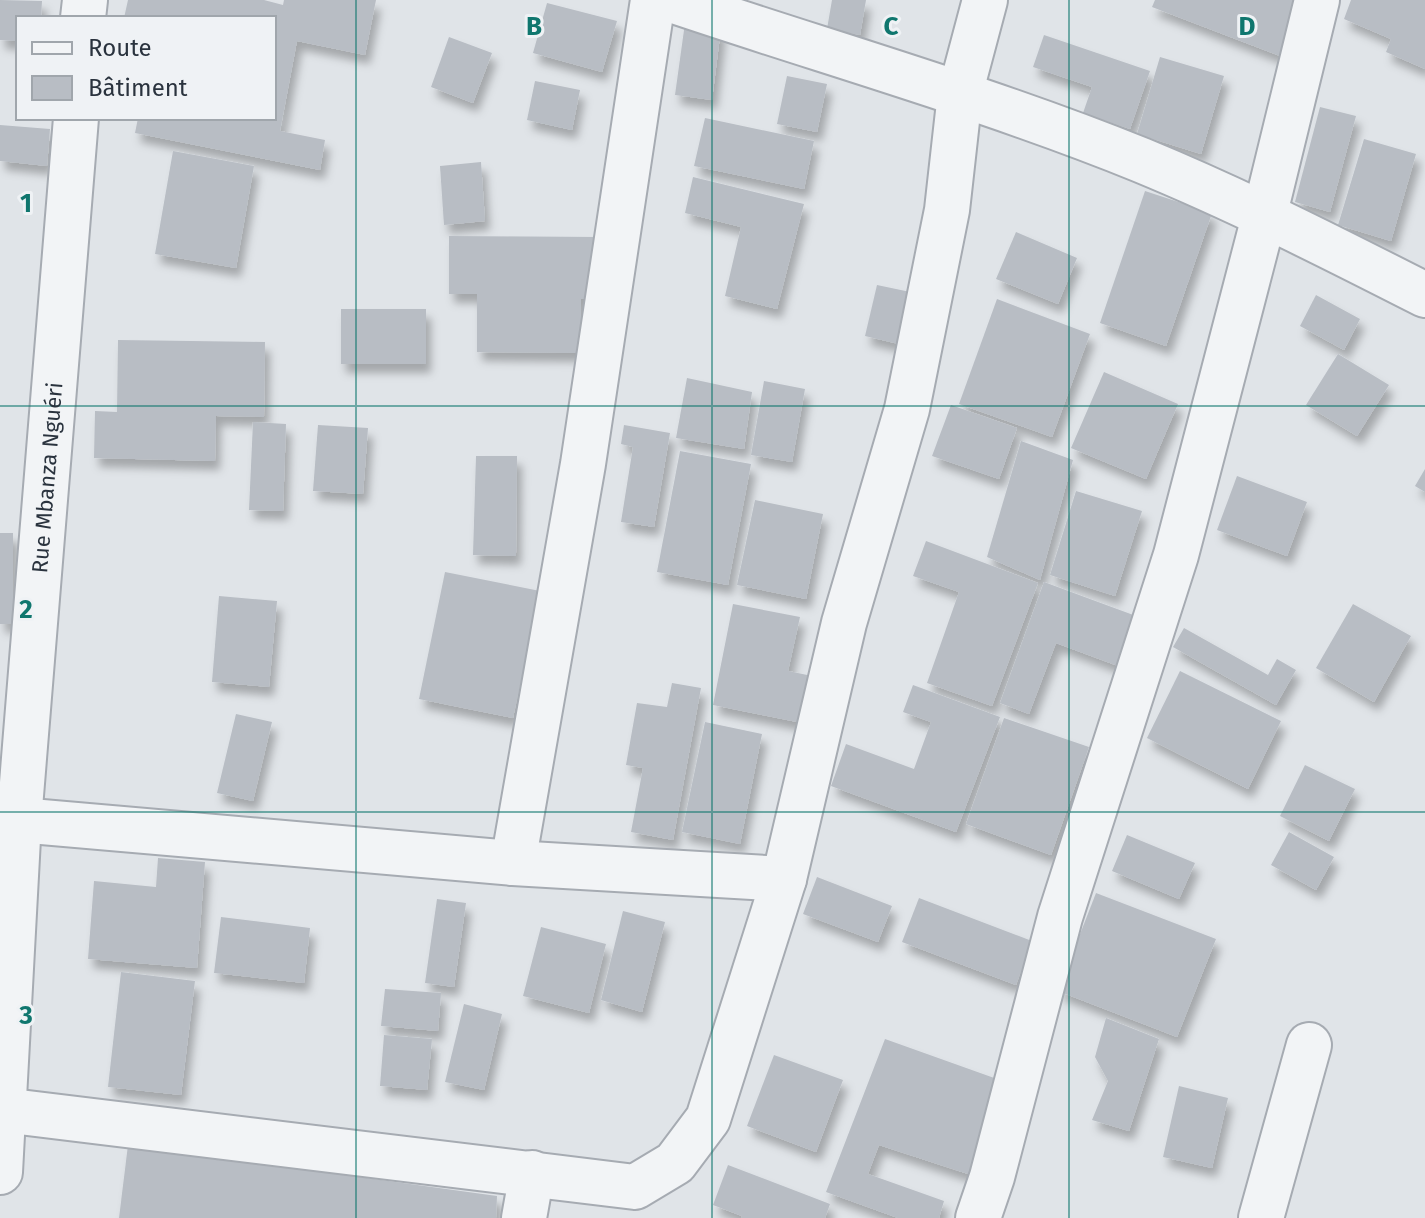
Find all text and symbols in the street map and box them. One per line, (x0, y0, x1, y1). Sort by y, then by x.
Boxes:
text: B (526, 11, 542, 42)
text: C (884, 11, 899, 42)
text: D (1239, 11, 1256, 42)
legend (16, 16, 276, 120)
text: Route (88, 34, 152, 62)
text: Bâtiment (88, 74, 188, 102)
text: 1 (20, 188, 32, 219)
street label: Rue Mbanza Nguéri (26, 381, 68, 574)
text: 2 (19, 594, 33, 625)
text: 3 (18, 1000, 33, 1031)

